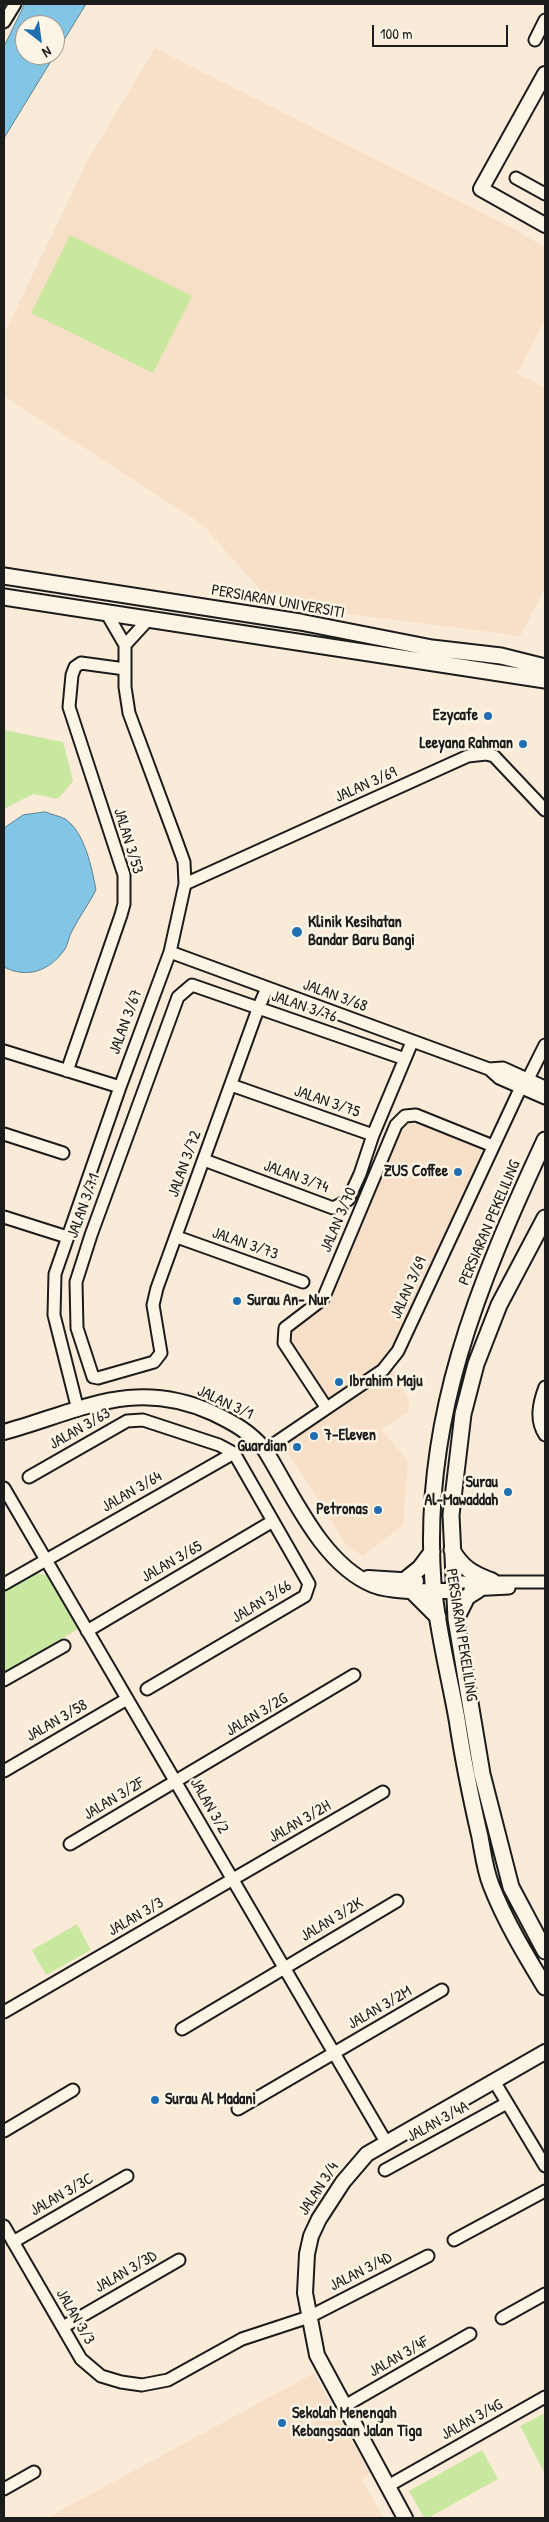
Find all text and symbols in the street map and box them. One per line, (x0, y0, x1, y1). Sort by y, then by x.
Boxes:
north arrow (15, 15, 65, 65)
scale bar (374, 15, 510, 47)
text: 100 m (380, 23, 413, 44)
text: N (39, 42, 55, 63)
street label: PERSIARAN UNIVERSITI (210, 581, 346, 623)
place label: Ezycafe (433, 706, 478, 726)
marker: Ezycafe (482, 710, 494, 722)
place label: Leeyana Rahman (419, 734, 513, 754)
marker: Leeyana Rahman (517, 738, 529, 750)
street label: JALAN 3/69 (332, 763, 400, 807)
street label: JALAN 3/53 (109, 806, 147, 876)
place label: Klinik Kesihatan Bandar Baru Bangi (308, 913, 415, 951)
marker: Klinik Kesihatan Bandar Baru Bangi (290, 925, 304, 939)
street label: JALAN 3/68 (300, 976, 370, 1016)
street label: JALAN 3/67 (105, 987, 147, 1057)
street label: JALAN 3/76 (269, 987, 339, 1027)
street label: JALAN 3/75 (292, 1082, 362, 1122)
street label: JALAN 3/72 (164, 1128, 206, 1200)
street label: JALAN 3/74 (261, 1156, 331, 1198)
street label: PERSIARAN PEKELILING (455, 1158, 525, 1288)
place label: ZUS Coffee (384, 1162, 448, 1182)
marker: ZUS Coffee (452, 1166, 464, 1178)
street label: JALAN 3/71 (63, 1171, 105, 1241)
street label: JALAN 3/70 (317, 1185, 361, 1255)
street label: JALAN 3/73 (209, 1224, 281, 1264)
street label: JALAN 3/69 (387, 1254, 431, 1322)
place label: Surau An- Nur (247, 1291, 330, 1311)
marker: Surau An- Nur (231, 1295, 243, 1307)
place label: Ibrahim Maju (349, 1372, 423, 1392)
marker: Ibrahim Maju (333, 1376, 345, 1388)
street label: JALAN 3/1 (194, 1382, 256, 1424)
street label: JALAN 3/63 (46, 1404, 114, 1454)
place label: 7-Eleven (324, 1426, 376, 1446)
marker: 7-Eleven (308, 1430, 320, 1442)
place label: Guardian (237, 1437, 287, 1457)
marker: Guardian (291, 1441, 303, 1453)
street label: JALAN 3/64 (99, 1467, 165, 1517)
place label: Surau Al-Mawaddah (425, 1473, 498, 1511)
marker: Surau Al-Mawaddah (502, 1486, 514, 1498)
place label: Petronas (316, 1500, 368, 1520)
marker: Petronas (372, 1504, 384, 1516)
street label: JALAN 3/65 (138, 1537, 206, 1587)
street label: PERSIARAN PEKELILING (441, 1567, 481, 1703)
street label: JALAN 3/66 (229, 1576, 295, 1628)
street label: JALAN 3/2G (223, 1689, 291, 1741)
street label: JALAN 3/58 (23, 1696, 91, 1746)
street label: JALAN 3/2F (80, 1773, 148, 1825)
street label: JALAN 3/2 (185, 1775, 233, 1837)
street label: JALAN 3/2H (265, 1797, 335, 1847)
street label: JALAN 3/3 (105, 1893, 167, 1941)
street label: JALAN 3/2K (297, 1894, 367, 1946)
street label: JALAN 3/2M (345, 1982, 415, 2034)
place label: Surau Al Madani (165, 2090, 256, 2110)
marker: Surau Al Madani (149, 2094, 161, 2106)
street label: JALAN 3/4A (404, 2097, 472, 2147)
street label: JALAN 3/4 (295, 2159, 343, 2219)
street label: JALAN 3/3C (27, 2169, 97, 2221)
street label: JALAN 3/3D (92, 2247, 160, 2297)
street label: JALAN 3/4D (327, 2248, 395, 2296)
street label: JALAN 3/3 (51, 2286, 99, 2348)
street label: JALAN 3/4F (366, 2332, 432, 2382)
street label: JALAN 3/4G (438, 2395, 506, 2445)
place label: Sekolah Menengah Kebangsaan Jalan Tiga (292, 2404, 422, 2442)
marker: Sekolah Menengah Kebangsaan Jalan Tiga (276, 2417, 288, 2429)

